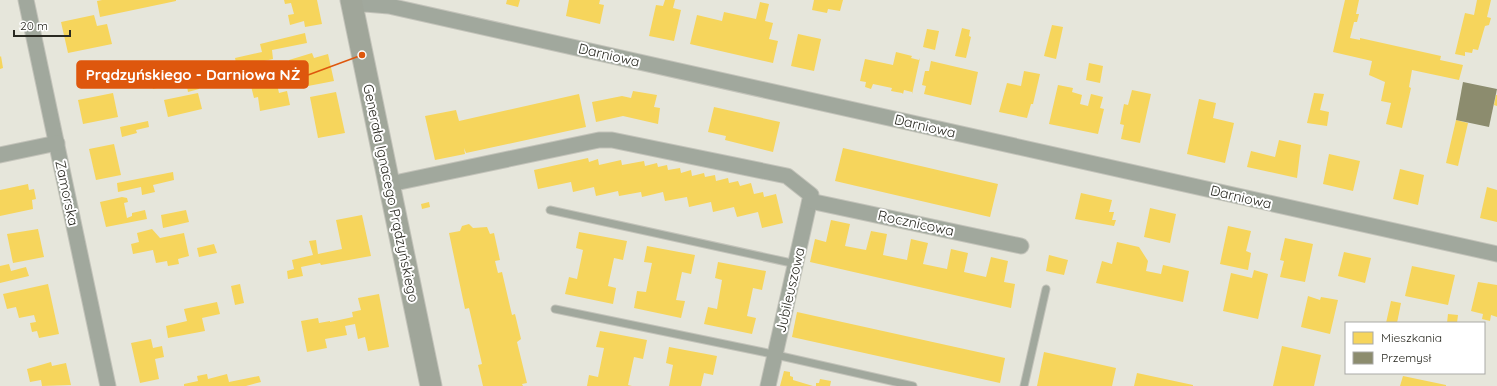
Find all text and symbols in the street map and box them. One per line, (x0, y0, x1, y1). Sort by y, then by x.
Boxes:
scale bar (14, 12, 70, 38)
text: 20 m (20, 18, 48, 33)
street label: Darniowa (576, 39, 642, 71)
callout: Prądzyńskiego - Darniowa NŻ (77, 61, 308, 88)
text: Prądzyńskiego - Darniowa NŻ (86, 65, 301, 84)
street label: Generała Ignacego Prądzyńskiego (359, 82, 423, 304)
street label: Darniowa (892, 110, 958, 142)
street label: Zamorska (51, 159, 83, 227)
street label: Darniowa (1208, 181, 1274, 213)
street label: Rocznicowa (876, 206, 956, 240)
street label: Jubileuszowa (771, 246, 809, 334)
legend (1345, 322, 1485, 374)
text: Mieszkania (1381, 330, 1442, 345)
text: Przemysł (1381, 350, 1431, 365)

